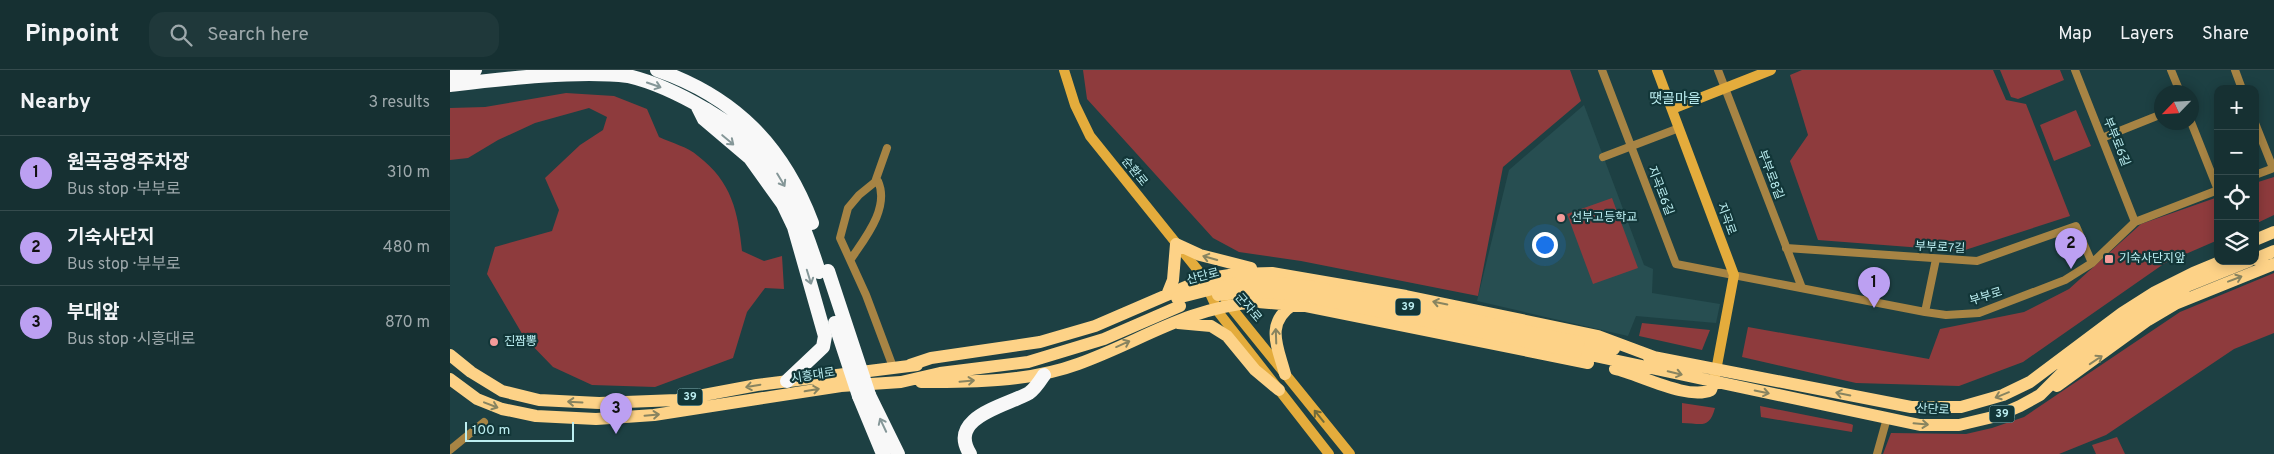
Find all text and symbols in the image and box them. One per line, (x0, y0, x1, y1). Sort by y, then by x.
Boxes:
search box (149, 12, 499, 57)
text: Pinpoint (25, 20, 119, 50)
icon: search (167, 21, 195, 49)
text: Search here (207, 23, 309, 47)
text: Map (2058, 23, 2092, 46)
text: Layers (2120, 23, 2174, 46)
text: Share (2202, 23, 2249, 46)
one-way arrow (645, 81, 661, 90)
north arrow (2154, 85, 2199, 130)
map controls (2214, 85, 2259, 265)
button: + (2214, 85, 2259, 130)
text: Nearby (20, 89, 91, 116)
district label: 땟골마을 (1649, 91, 1701, 108)
text: 3 results (368, 93, 430, 113)
street label: 부부로6길 (2099, 115, 2133, 169)
button: − (2214, 130, 2259, 175)
one-way arrow (722, 134, 735, 145)
street label: 부부로8길 (1753, 148, 1787, 202)
text: 원곡공영주차장 (67, 151, 189, 175)
street label: 순환로 (1117, 154, 1151, 190)
text: 1 (33, 163, 39, 183)
text: 310 m (387, 163, 430, 183)
street label: 지곡로6길 (1643, 164, 1677, 218)
one-way arrow (777, 173, 787, 187)
button: locate (2214, 175, 2259, 220)
text: Bus stop · 부부로 (67, 180, 181, 200)
street label: 지곡로 (1713, 201, 1739, 237)
place label: 선부고등학교 (1571, 210, 1637, 226)
marker: 선부고등학교 (1555, 212, 1567, 224)
button: layers (2214, 220, 2259, 265)
text: 기숙사단지 (67, 226, 154, 250)
pin: 2 (2055, 228, 2087, 269)
your location (1532, 232, 1558, 258)
text: 2 (31, 238, 41, 258)
text: 480 m (383, 238, 430, 258)
street label: 부부로7길 (1914, 239, 1966, 257)
place label: 기숙사단지앞 (2119, 251, 2185, 267)
one-way arrow (1203, 253, 1219, 263)
marker: 기숙사단지앞 (2103, 253, 2115, 265)
text: Bus stop · 부부로 (67, 255, 181, 275)
street label: 산단로 (1185, 265, 1221, 289)
pin: 1 (1858, 267, 1890, 308)
one-way arrow (804, 269, 814, 285)
one-way arrow (2227, 274, 2243, 283)
street label: 부부로 (1968, 285, 2004, 309)
street label: 군자로 (1231, 290, 1265, 326)
road number: 39 (1396, 298, 1420, 316)
one-way arrow (1432, 298, 1448, 307)
text: 부대앞 (67, 301, 119, 325)
text: 3 (31, 313, 41, 333)
text: 870 m (385, 313, 430, 333)
one-way arrow (1272, 328, 1281, 344)
text: Bus stop · 시흥대로 (67, 330, 195, 350)
place label: 진짬뽕 (504, 334, 537, 350)
marker: 진짬뽕 (488, 336, 500, 348)
one-way arrow (1115, 339, 1130, 349)
one-way arrow (2088, 355, 2102, 365)
street label: 시흥대로 (790, 365, 836, 387)
one-way arrow (1666, 369, 1682, 378)
one-way arrow (958, 377, 974, 386)
one-way arrow (745, 381, 761, 391)
one-way arrow (804, 385, 820, 395)
one-way arrow (1753, 387, 1769, 397)
road number: 39 (678, 388, 702, 406)
one-way arrow (1836, 389, 1852, 398)
one-way arrow (1995, 391, 2011, 400)
pin: 3 (600, 393, 632, 434)
one-way arrow (567, 398, 583, 407)
one-way arrow (483, 401, 498, 410)
street label: 산단로 (1916, 401, 1950, 419)
road number: 39 (1990, 406, 2014, 422)
one-way arrow (643, 410, 659, 420)
one-way arrow (1314, 410, 1325, 423)
one-way arrow (878, 418, 888, 433)
scale bar (465, 419, 574, 442)
one-way arrow (1913, 419, 1929, 429)
text: 100 m (472, 422, 510, 439)

